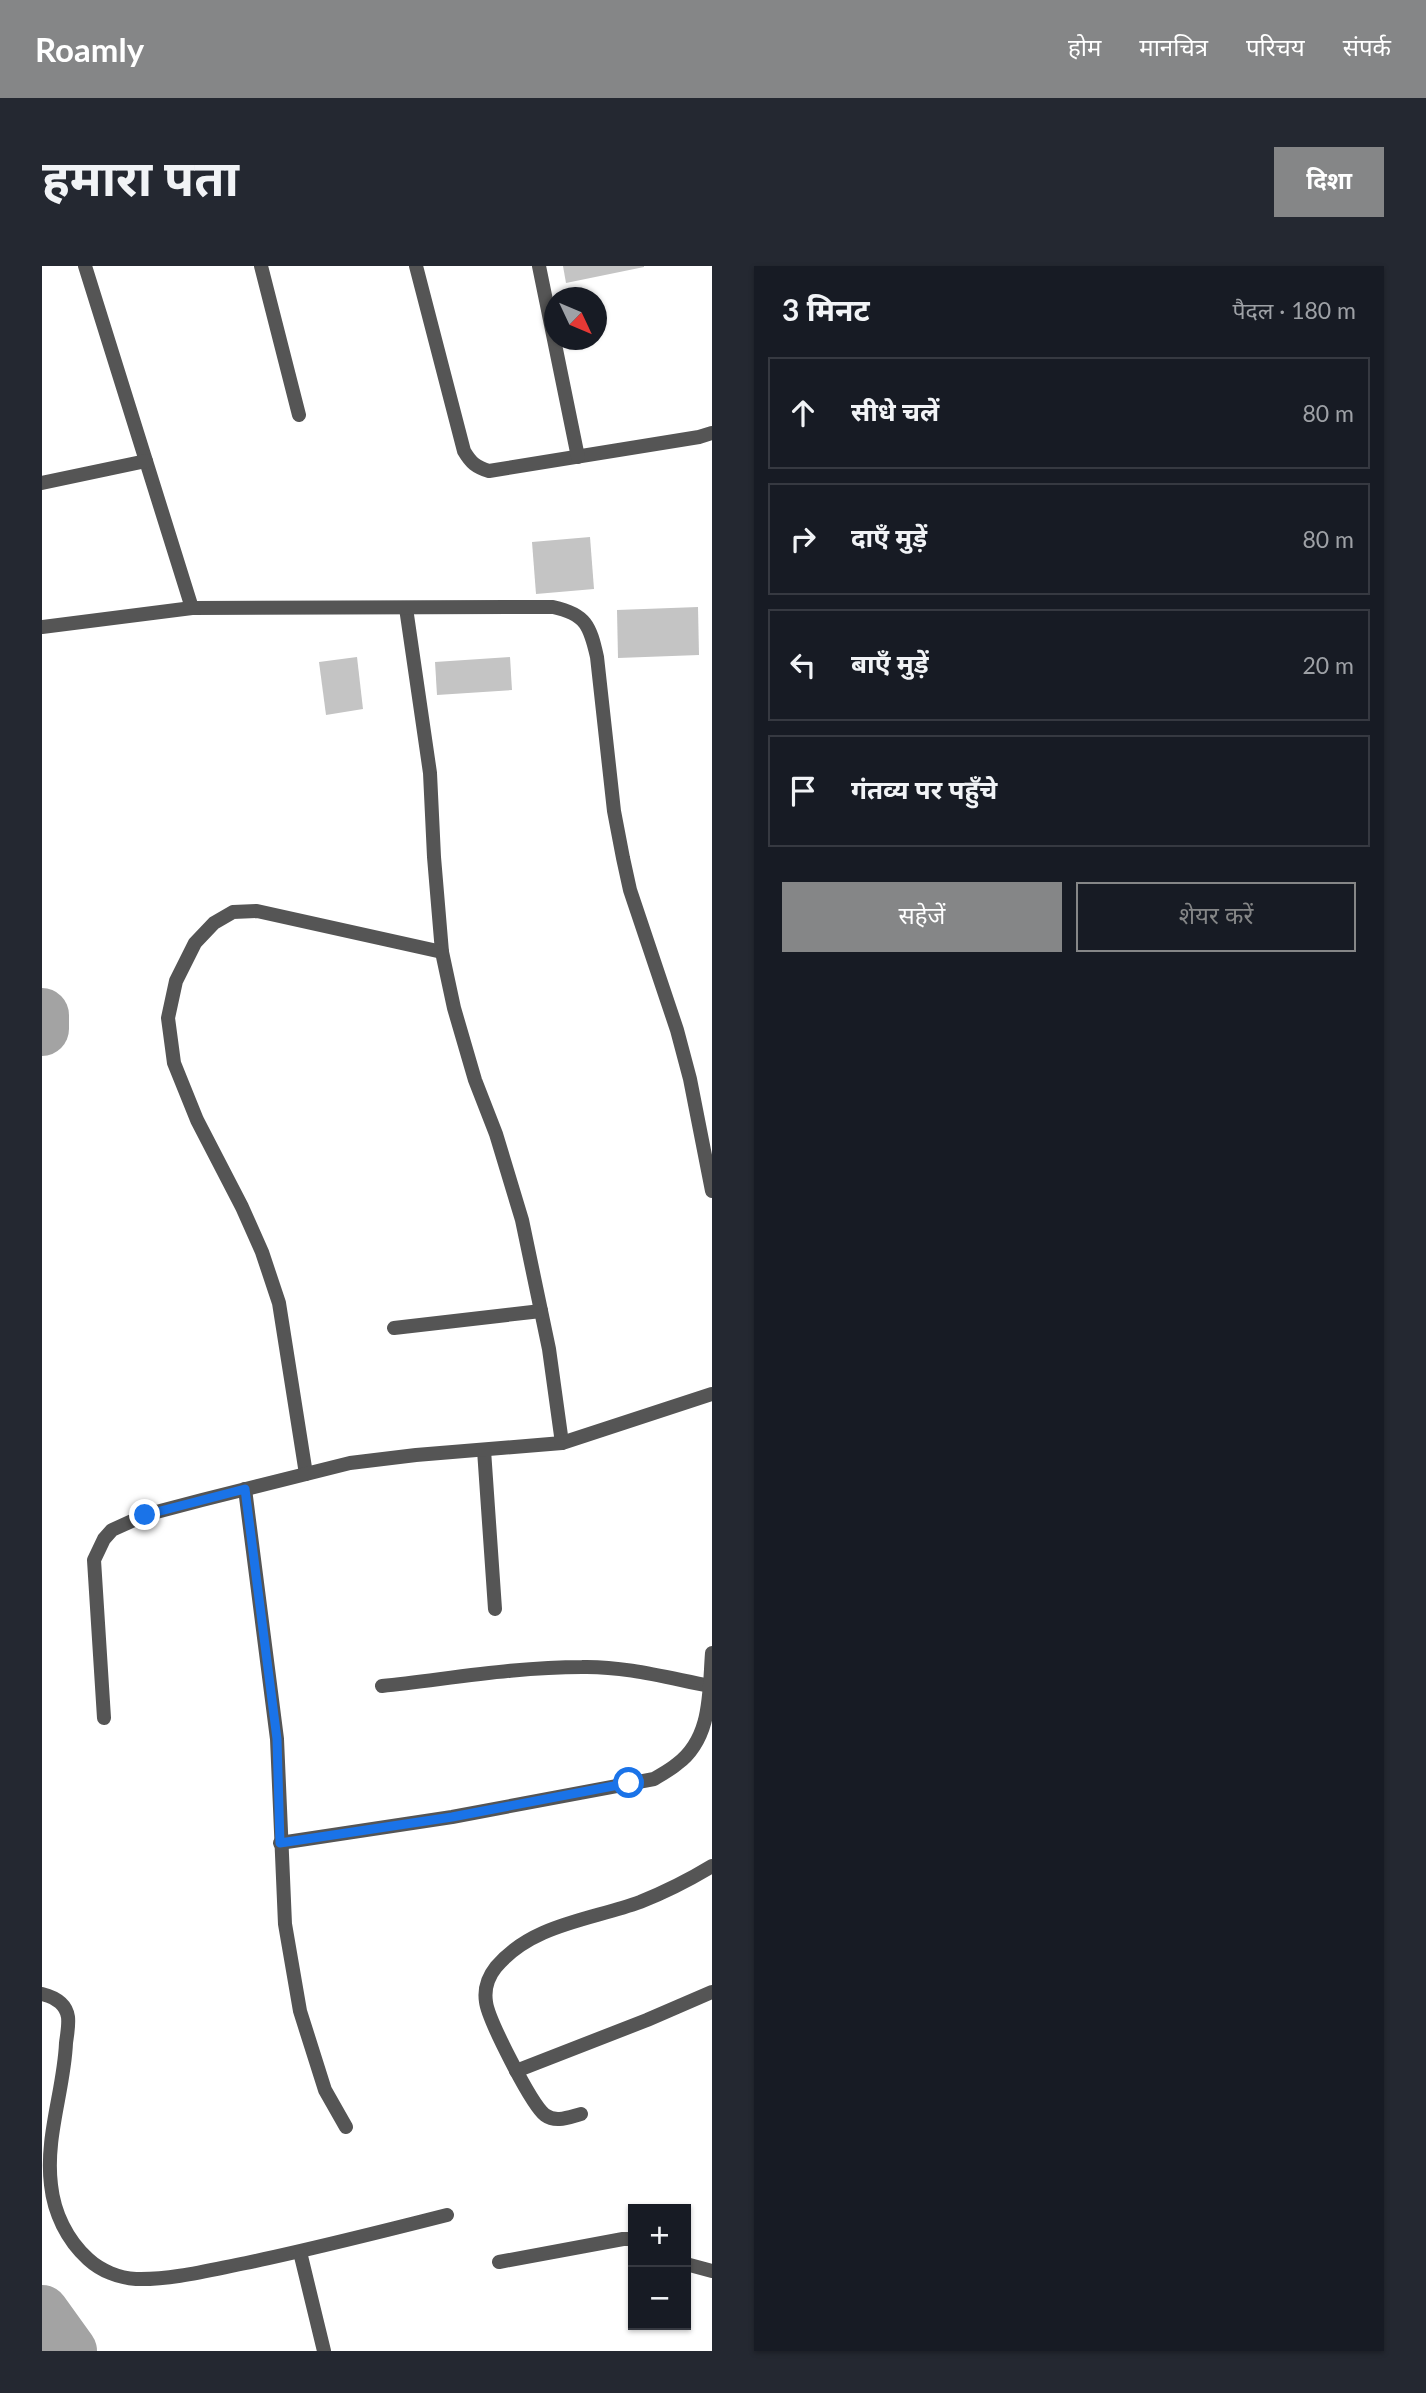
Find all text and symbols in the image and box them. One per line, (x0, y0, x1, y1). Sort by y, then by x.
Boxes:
text: Roamly (35, 29, 144, 69)
text: होम (1068, 32, 1101, 61)
text: मानचित्र (1139, 32, 1208, 61)
text: परिचय (1246, 32, 1305, 61)
text: संपर्क (1343, 32, 1391, 61)
button: दिशा (1274, 147, 1384, 217)
text: हमारा पता (42, 148, 239, 206)
north arrow (544, 287, 607, 350)
text: 3 मिनट (782, 291, 870, 327)
text: पैदल · 180 m (1233, 296, 1356, 324)
icon: ahead (784, 394, 822, 432)
text: सीधे चलें (851, 395, 939, 427)
text: 80 m (1303, 399, 1354, 427)
icon: right (784, 520, 822, 558)
text: दाएँ मुड़ें (851, 521, 927, 553)
text: 80 m (1303, 525, 1354, 553)
icon: left (784, 646, 822, 684)
text: बाएँ मुड़ें (851, 647, 929, 679)
text: 20 m (1303, 651, 1354, 679)
icon: arrive (784, 772, 822, 810)
text: गंतव्य पर पहुँचे (851, 773, 997, 805)
button: सहेजें (782, 882, 1062, 952)
button: शेयर करें (1076, 882, 1356, 952)
route end (129, 1499, 160, 1530)
route start (613, 1767, 644, 1798)
map controls (628, 2204, 691, 2330)
button: + (628, 2204, 691, 2267)
button: − (628, 2267, 691, 2330)

